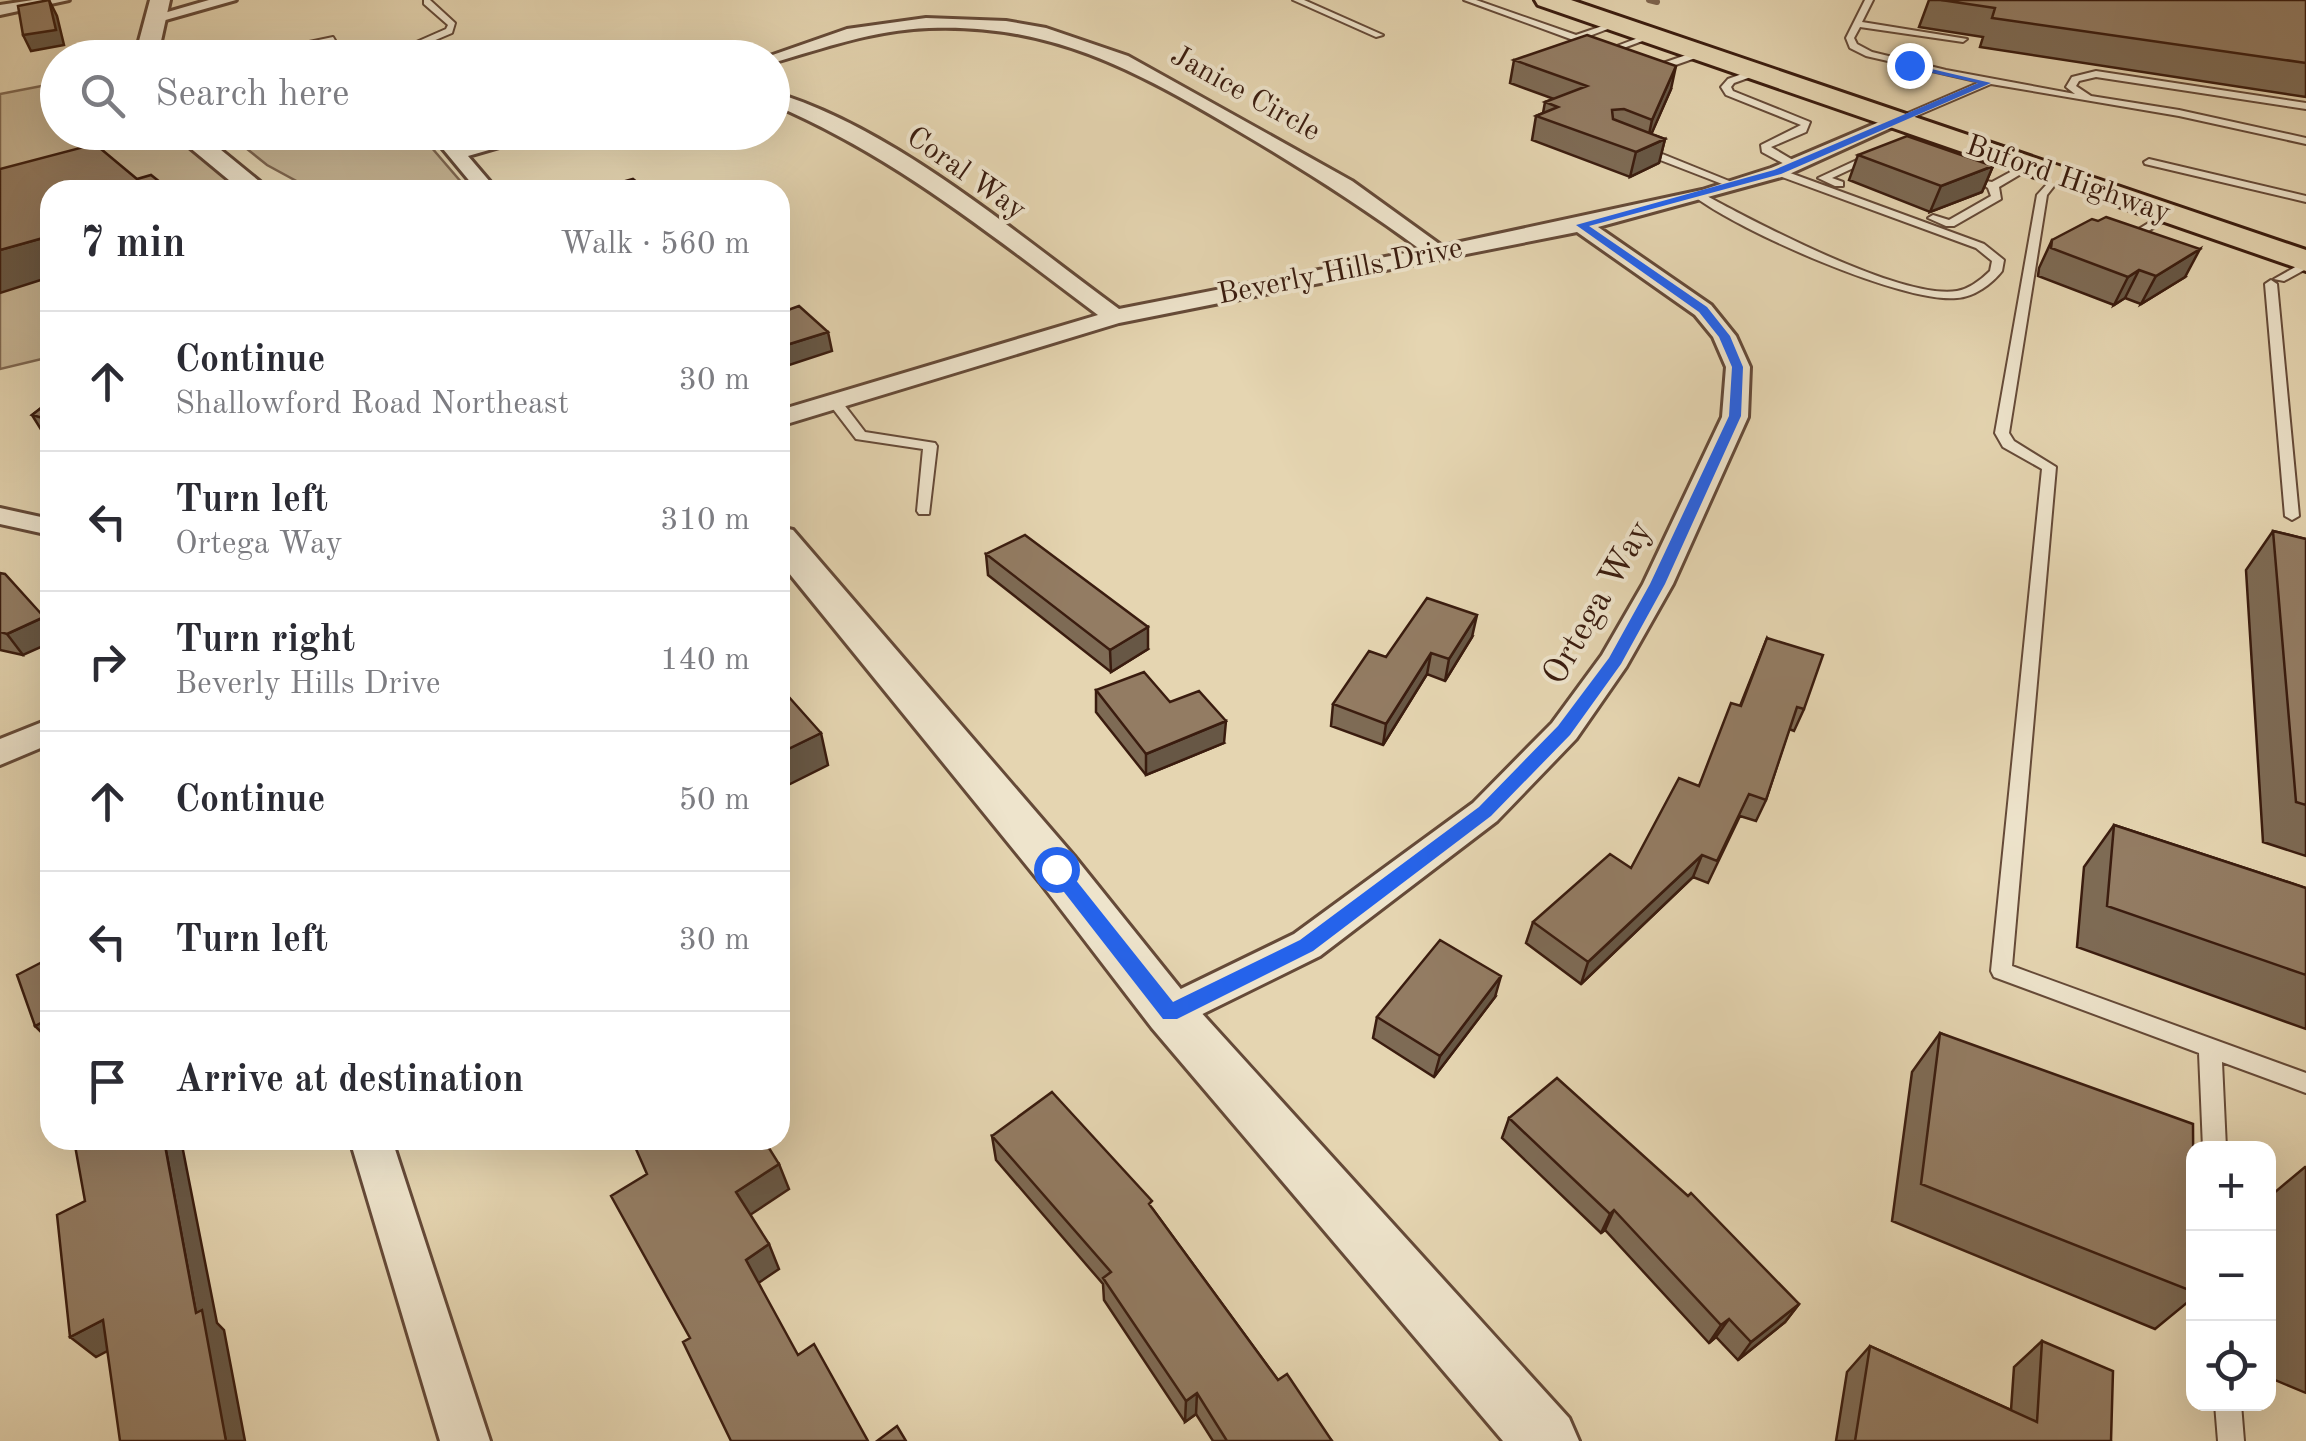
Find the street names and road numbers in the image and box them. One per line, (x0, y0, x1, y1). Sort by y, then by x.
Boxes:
street label: Janice Circle (1165, 41, 1325, 147)
street label: Coral Way (901, 122, 1031, 226)
street label: Buford Highway (1962, 131, 2174, 229)
street label: Beverly Hills Drive (1215, 234, 1465, 310)
street label: Ortega Way (1537, 515, 1659, 691)

